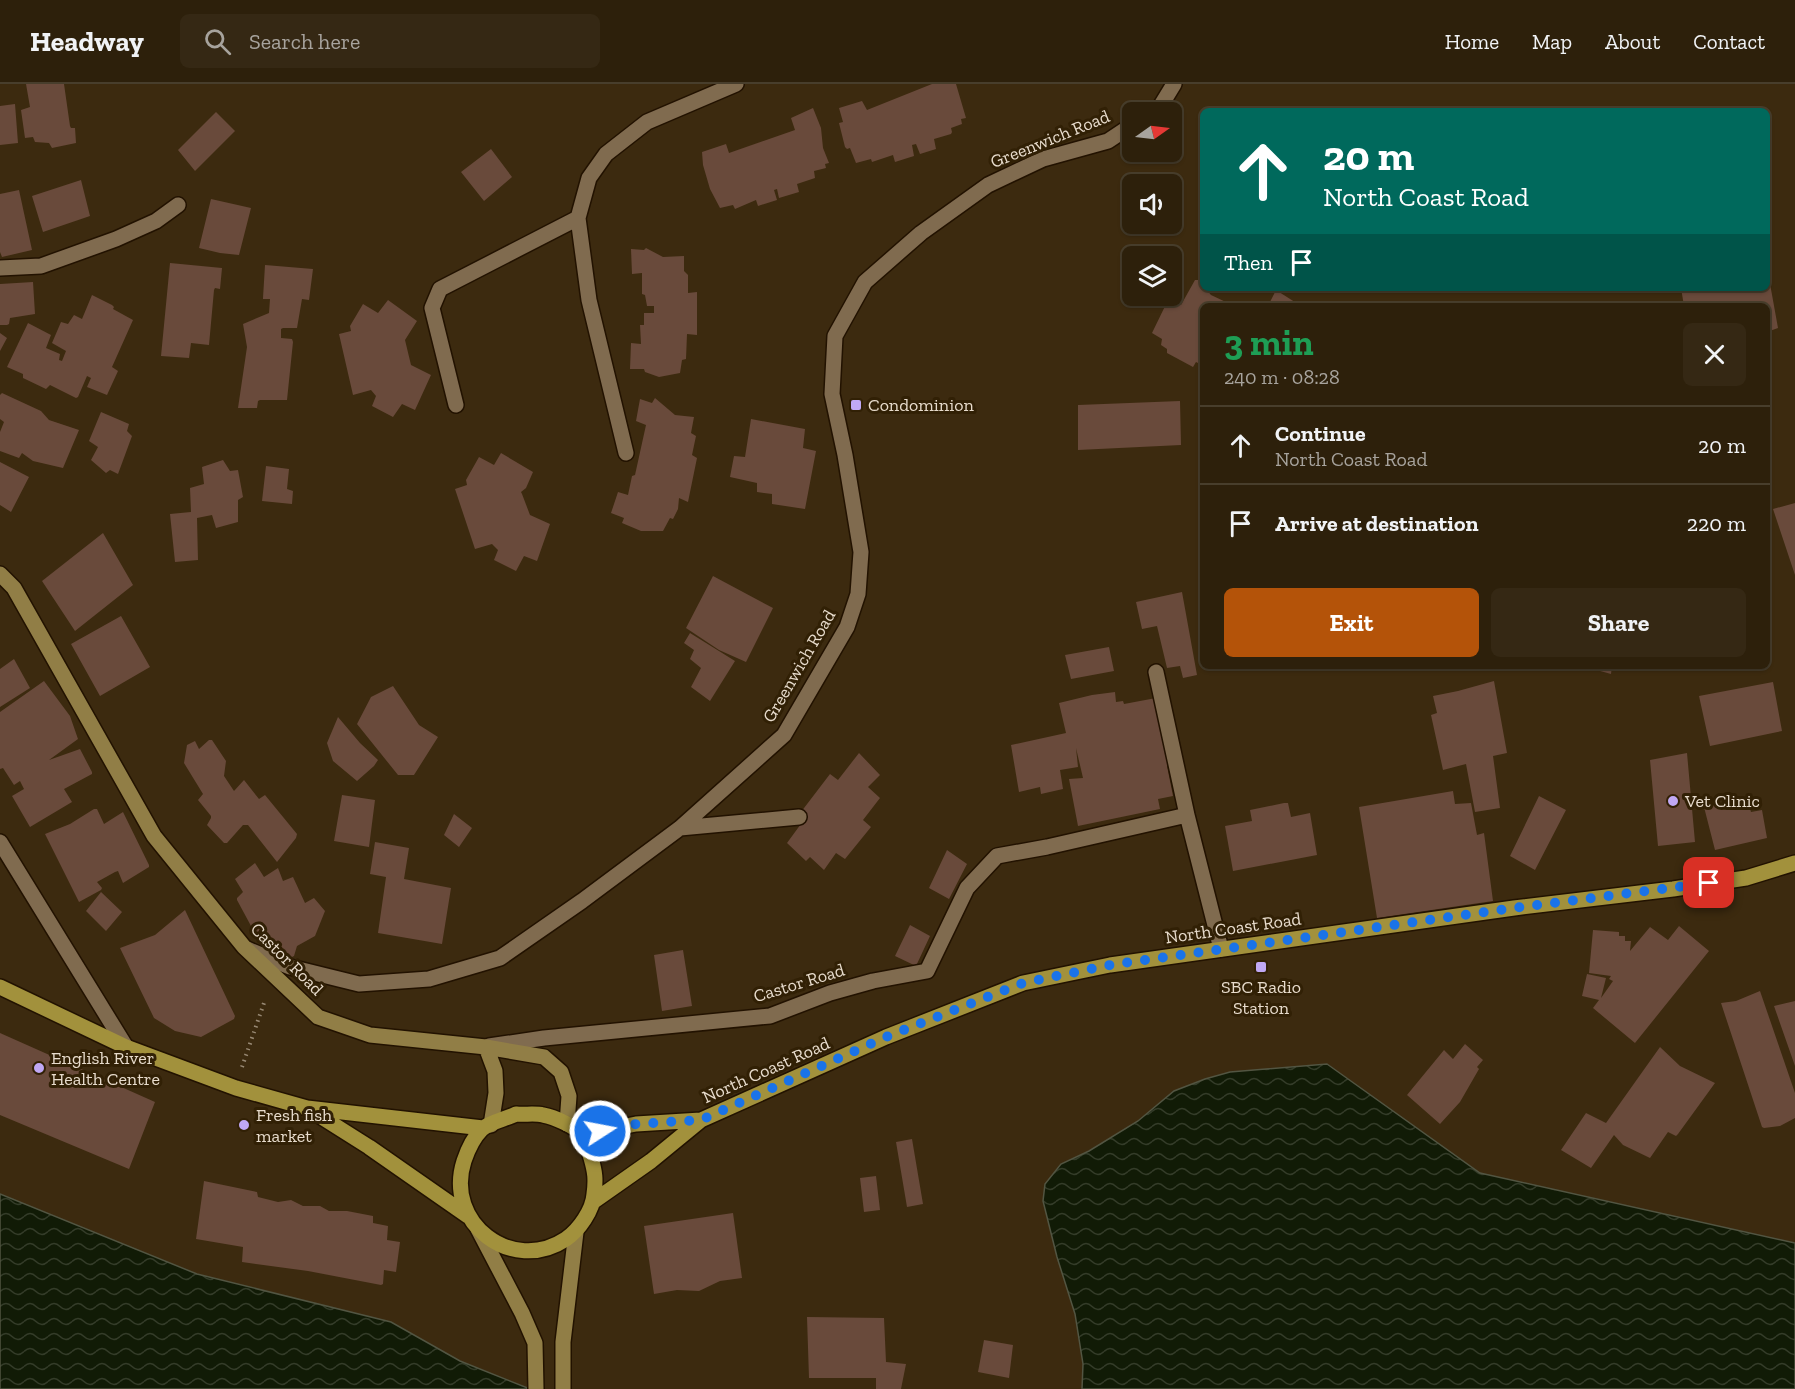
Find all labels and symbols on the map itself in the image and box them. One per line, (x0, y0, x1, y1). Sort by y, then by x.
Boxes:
north arrow (1122, 102, 1182, 162)
street label: Greenwich Road (987, 105, 1113, 173)
place label: Condominion (868, 394, 974, 416)
marker: Condominion (849, 398, 863, 412)
street label: Greenwich Road (758, 606, 840, 726)
place label: Vet Clinic (1684, 790, 1760, 812)
marker: Vet Clinic (1666, 794, 1680, 808)
pin (1683, 857, 1734, 908)
street label: North Coast Road (1164, 908, 1303, 948)
street label: Castor Road (246, 918, 328, 1000)
street label: Castor Road (751, 959, 847, 1007)
marker: SBC Radio Station (1254, 960, 1268, 974)
place label: SBC Radio Station (1221, 976, 1301, 1019)
street label: North Coast Road (699, 1032, 833, 1108)
place label: English River Health Centre (51, 1047, 160, 1090)
marker: English River Health Centre (32, 1061, 46, 1075)
position arrow (568, 1099, 632, 1163)
place label: Fresh fish market (256, 1104, 332, 1147)
marker: Fresh fish market (237, 1118, 251, 1132)

